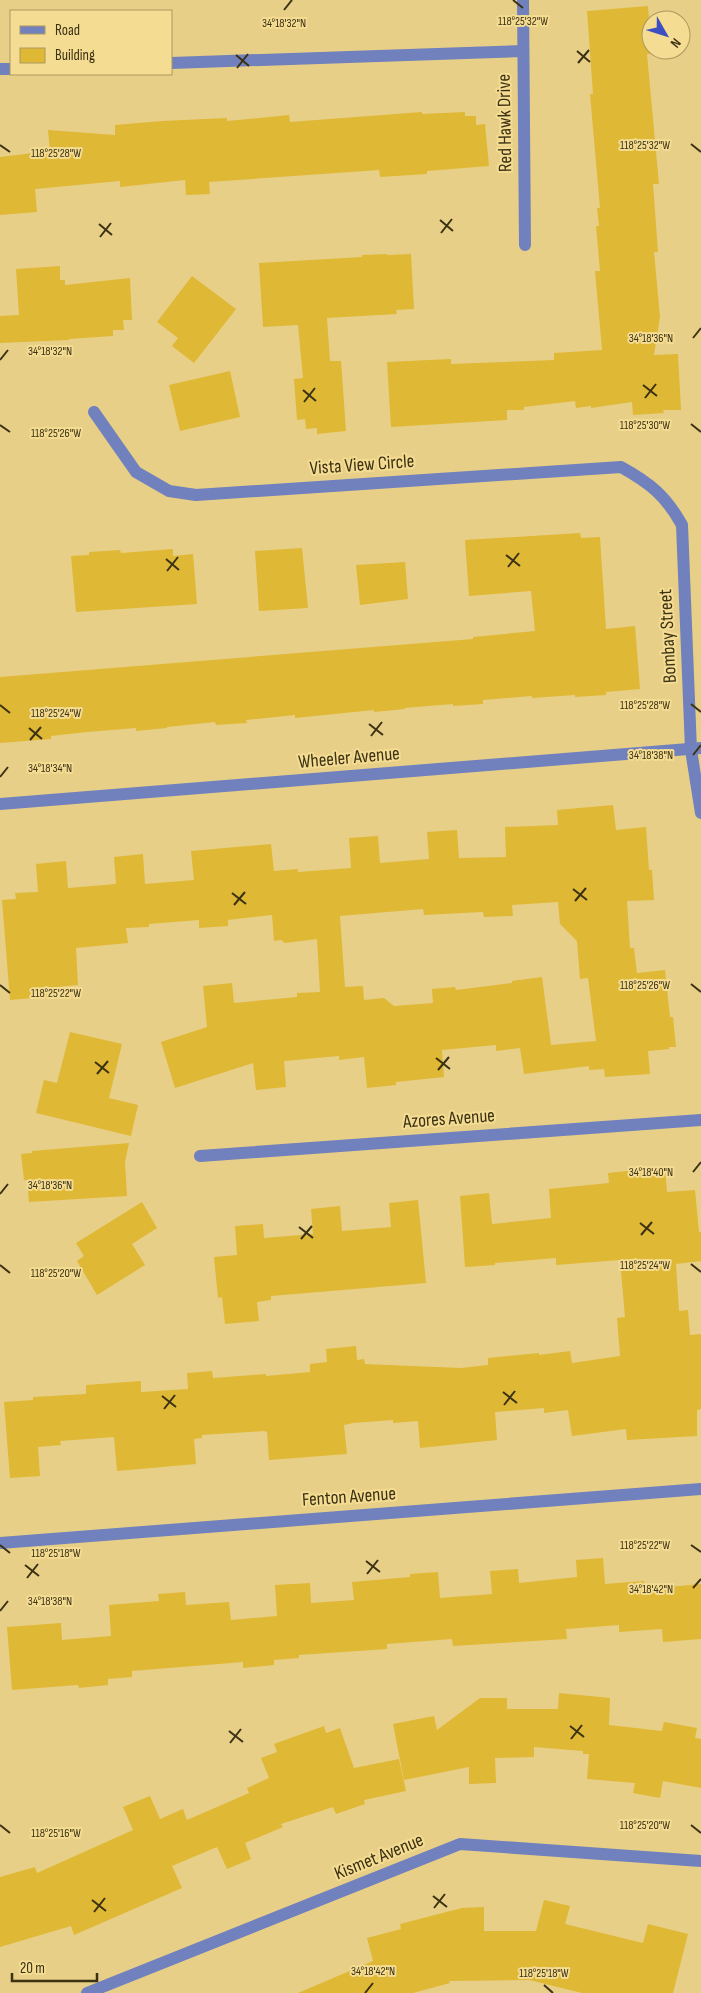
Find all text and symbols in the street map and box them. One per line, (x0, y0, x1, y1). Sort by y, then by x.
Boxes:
legend (10, 10, 172, 75)
north arrow (641, 10, 691, 60)
text: 118°25'32"W (498, 14, 548, 29)
text: 34°18'32"N (262, 16, 306, 31)
text: Road (55, 21, 80, 40)
text: N (667, 35, 685, 51)
text: Building (55, 46, 95, 65)
street label: Red Hawk Drive (493, 74, 517, 172)
text: 118°25'32"W (620, 138, 670, 153)
text: 118°25'28"W (31, 146, 81, 161)
text: 34°18'36"N (629, 331, 673, 346)
text: 34°18'32"N (28, 344, 72, 359)
text: 118°25'30"W (620, 418, 670, 433)
text: 118°25'26"W (31, 426, 81, 441)
street label: Vista View Circle (309, 450, 415, 480)
street label: Bombay Street (654, 588, 682, 684)
text: 118°25'28"W (620, 698, 670, 713)
text: 118°25'24"W (31, 706, 81, 721)
street label: Wheeler Avenue (297, 742, 401, 774)
text: 34°18'38"N (629, 748, 673, 763)
text: 34°18'34"N (28, 761, 72, 776)
text: 118°25'26"W (620, 978, 670, 993)
text: 118°25'22"W (31, 986, 81, 1001)
street label: Azores Avenue (401, 1104, 496, 1134)
text: 34°18'40"N (629, 1165, 673, 1180)
text: 34°18'36"N (28, 1178, 72, 1193)
text: 118°25'24"W (620, 1258, 670, 1273)
text: 118°25'20"W (31, 1266, 81, 1281)
street label: Fenton Avenue (301, 1482, 397, 1512)
text: 118°25'22"W (620, 1538, 670, 1553)
text: 118°25'18"W (31, 1546, 81, 1561)
text: 34°18'42"N (629, 1582, 673, 1597)
text: 34°18'38"N (28, 1594, 72, 1609)
text: 118°25'20"W (620, 1818, 670, 1833)
text: 118°25'16"W (31, 1826, 81, 1841)
street label: Kismet Avenue (331, 1829, 427, 1885)
scale bar (12, 1950, 98, 1982)
text: 20 m (20, 1959, 45, 1978)
text: 34°18'42"N (351, 1964, 395, 1979)
text: 118°25'18"W (519, 1966, 569, 1981)

